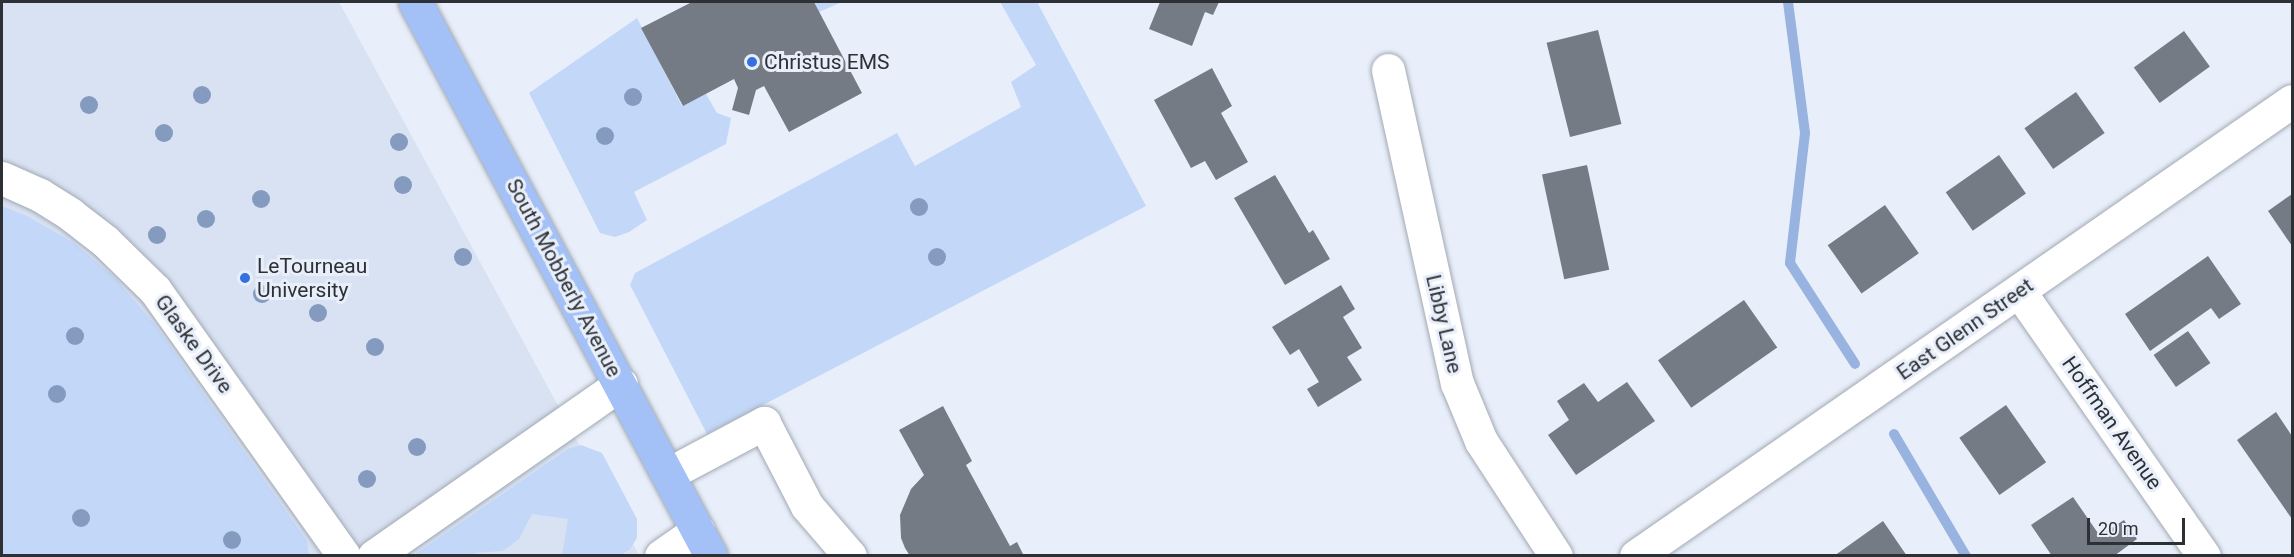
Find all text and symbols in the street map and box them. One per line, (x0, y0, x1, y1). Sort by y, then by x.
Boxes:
place label: Christus EMS (764, 49, 890, 75)
marker: Christus EMS (745, 55, 759, 69)
street label: South Mobberly Avenue (501, 175, 627, 381)
place label: LeTourneau University (257, 253, 367, 303)
marker: LeTourneau University (238, 271, 252, 285)
street label: Libby Lane (1420, 272, 1468, 376)
street label: East Glenn Street (1892, 273, 2038, 385)
street label: Glaske Drive (150, 290, 238, 398)
street label: Hoffman Avenue (2057, 352, 2167, 494)
scale bar (2090, 506, 2188, 544)
text: 20 m (2098, 518, 2138, 539)

